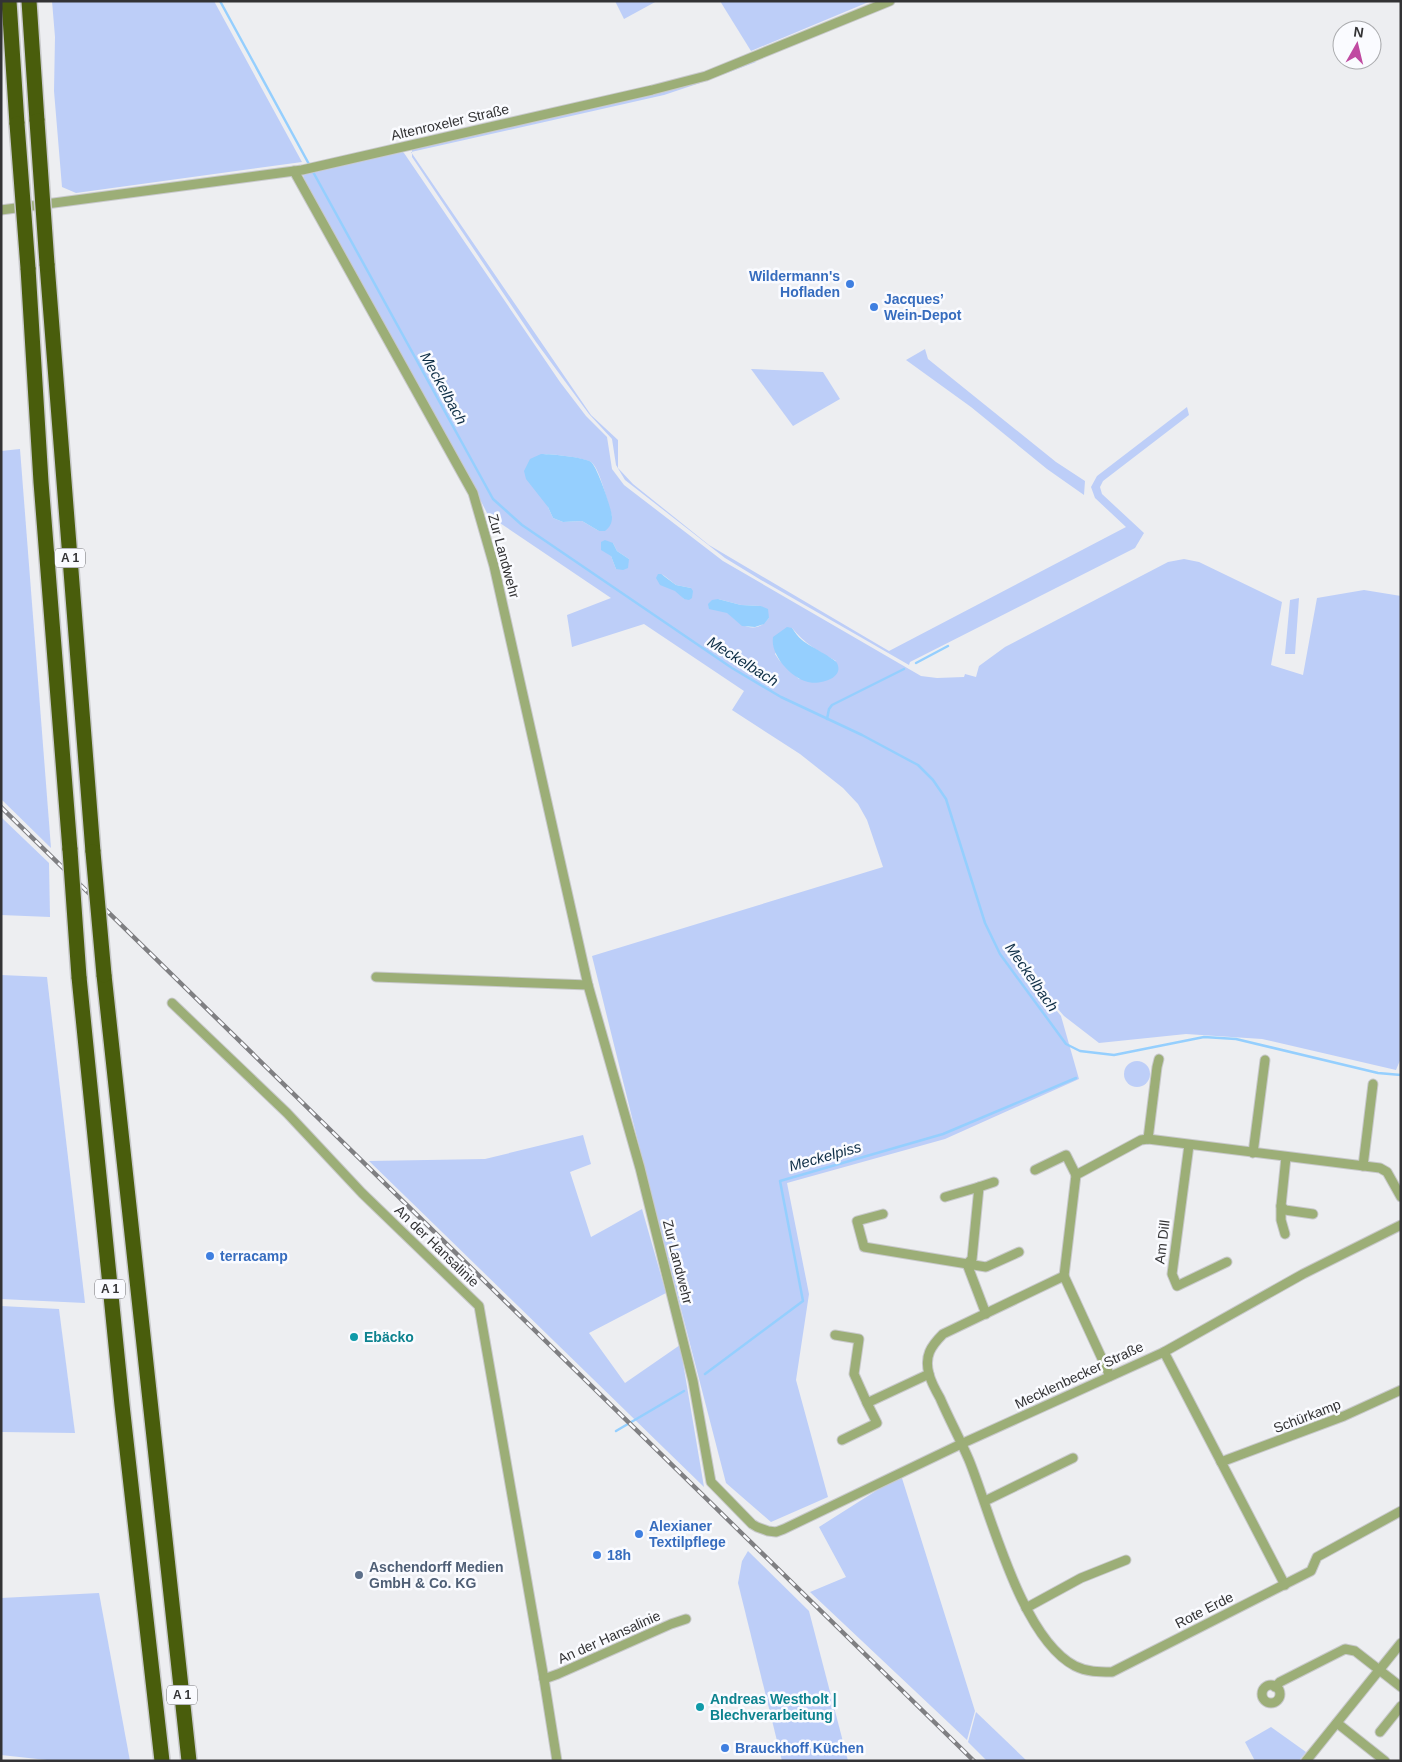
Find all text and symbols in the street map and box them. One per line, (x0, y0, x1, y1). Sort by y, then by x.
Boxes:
north arrow (1332, 20, 1382, 70)
text: N (1353, 23, 1365, 41)
street label: Altenroxeler Straße (389, 101, 511, 143)
place label: Wildermann's Hofladen (749, 268, 840, 300)
marker: Wildermann's Hofladen (844, 278, 856, 290)
place label: Jacques’ Wein-Depot (884, 291, 962, 323)
marker: Jacques’ Wein-Depot (868, 301, 880, 313)
water label: Meckelbach (417, 349, 471, 427)
street label: Zur Landwehr (485, 512, 523, 600)
road number: A 1 (55, 548, 85, 568)
water label: Meckelbach (705, 633, 781, 689)
water label: Meckelbach (1002, 939, 1062, 1015)
water label: Meckelpiss (787, 1137, 863, 1174)
street label: An der Hansalinie (392, 1202, 482, 1290)
street label: Zur Landwehr (660, 1218, 696, 1306)
street label: Am Dill (1151, 1219, 1173, 1265)
place label: terracamp (220, 1248, 288, 1264)
marker: terracamp (204, 1250, 216, 1262)
road number: A 1 (95, 1280, 125, 1298)
place label: Ebäcko (364, 1329, 414, 1345)
marker: Ebäcko (348, 1331, 360, 1343)
street label: Mecklenbecker Straße (1012, 1338, 1146, 1412)
street label: Schürkamp (1271, 1396, 1343, 1436)
place label: Alexianer Textilpflege (649, 1518, 726, 1550)
marker: Alexianer Textilpflege (633, 1528, 645, 1540)
place label: 18h (607, 1547, 631, 1563)
marker: 18h (591, 1549, 603, 1561)
place label: Aschendorff Medien GmbH & Co. KG (369, 1559, 504, 1591)
marker: Aschendorff Medien GmbH & Co. KG (353, 1569, 365, 1581)
street label: Rote Erde (1172, 1588, 1236, 1631)
street label: An der Hansalinie (555, 1607, 663, 1667)
road number: A 1 (167, 1686, 197, 1704)
place label: Andreas Westholt | Blechverarbeitung (710, 1691, 837, 1723)
marker: Andreas Westholt | Blechverarbeitung (694, 1701, 706, 1713)
place label: Brauckhoff Küchen (735, 1740, 864, 1756)
marker: Brauckhoff Küchen (719, 1742, 731, 1754)

